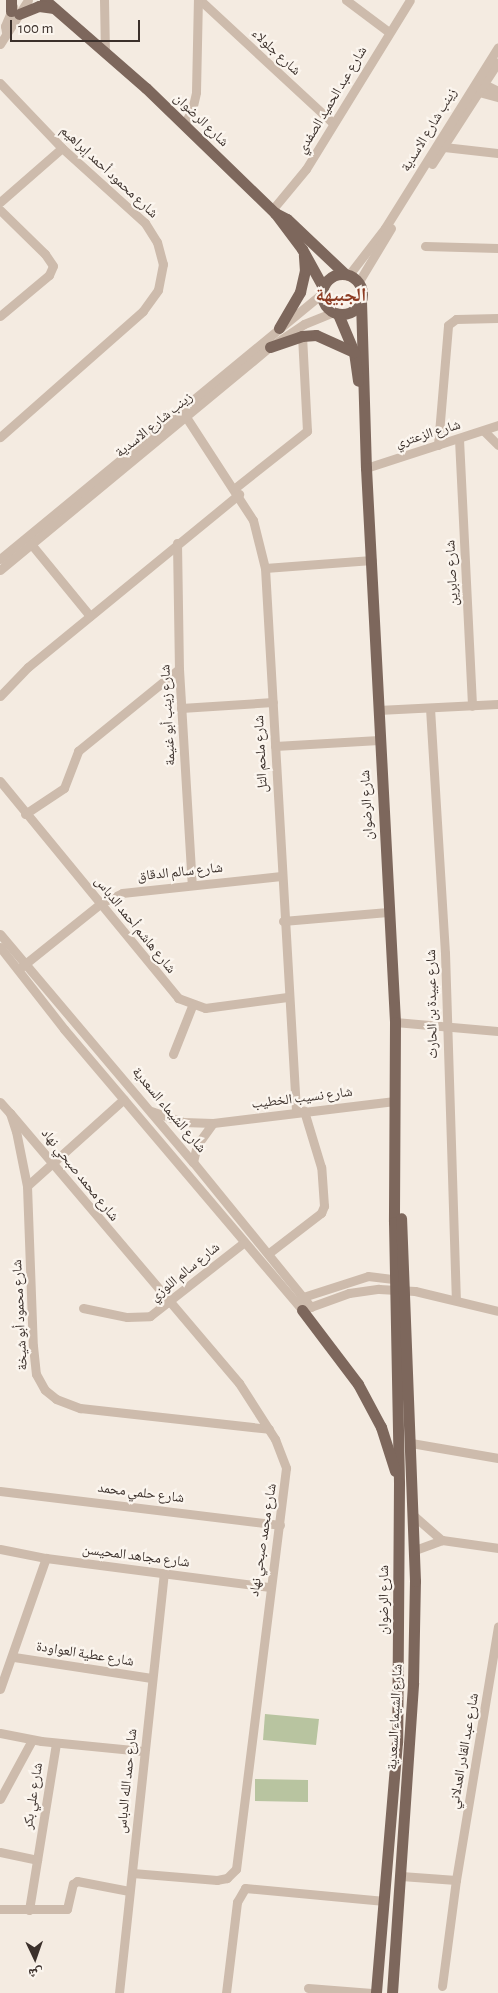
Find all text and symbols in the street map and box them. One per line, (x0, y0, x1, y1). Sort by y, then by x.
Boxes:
scale bar (12, 10, 142, 42)
text: 100 m (18, 21, 53, 36)
street label: شارع جلولاء (248, 25, 304, 79)
street label: شارع عبد الحميد الصفدي (293, 43, 371, 157)
street label: زينب شارع الاسدية (397, 85, 461, 175)
street label: شارع الرضوان (170, 90, 232, 150)
street label: شارع محمود أحمد إبراهيم (57, 122, 161, 222)
district label: الجبيهة (316, 285, 366, 307)
street label: زينب شارع الاسدية (112, 389, 196, 461)
street label: شارع الزعتري (393, 416, 463, 452)
street label: شارع صابرين (442, 540, 462, 606)
street label: شارع زينب أبو غنيمة (157, 664, 179, 766)
street label: شارع ملحم التل (251, 715, 271, 793)
street label: شارع الرضوان (357, 770, 377, 840)
street label: شارع سالم الدقاق (136, 859, 224, 885)
street label: شارع هاشم أحمد الدباس (91, 873, 179, 977)
street label: شارع عبيدة بن الحارث (423, 949, 441, 1059)
street label: شارع الشيماء السعدية (128, 1064, 210, 1156)
street label: شارع نسيب الخطيب (250, 1083, 354, 1113)
street label: شارع محمد صبحي نهاد (38, 1125, 122, 1225)
street label: شارع سالم اللوزي (147, 1239, 223, 1305)
street label: شارع محمود أبو شيخة (9, 1259, 31, 1371)
street label: شارع حلمي محمد (97, 1479, 185, 1507)
street label: شارع محمد صبحي نهاد (246, 1482, 280, 1598)
street label: شارع مجاهد المحيسن (81, 1541, 191, 1571)
street label: شارع الرضوان (376, 1565, 392, 1635)
street label: شارع عطية العواودة (35, 1638, 135, 1670)
street label: شارع الشيماء السعدية (384, 1663, 406, 1771)
street label: شارع عبد القادر العدلاني (446, 1692, 482, 1810)
street label: شارع حمد الله الدباس (113, 1728, 141, 1834)
street label: شارع علي بكر (19, 1761, 47, 1831)
north arrow (10, 1933, 60, 1983)
text: ش (28, 1966, 44, 1980)

